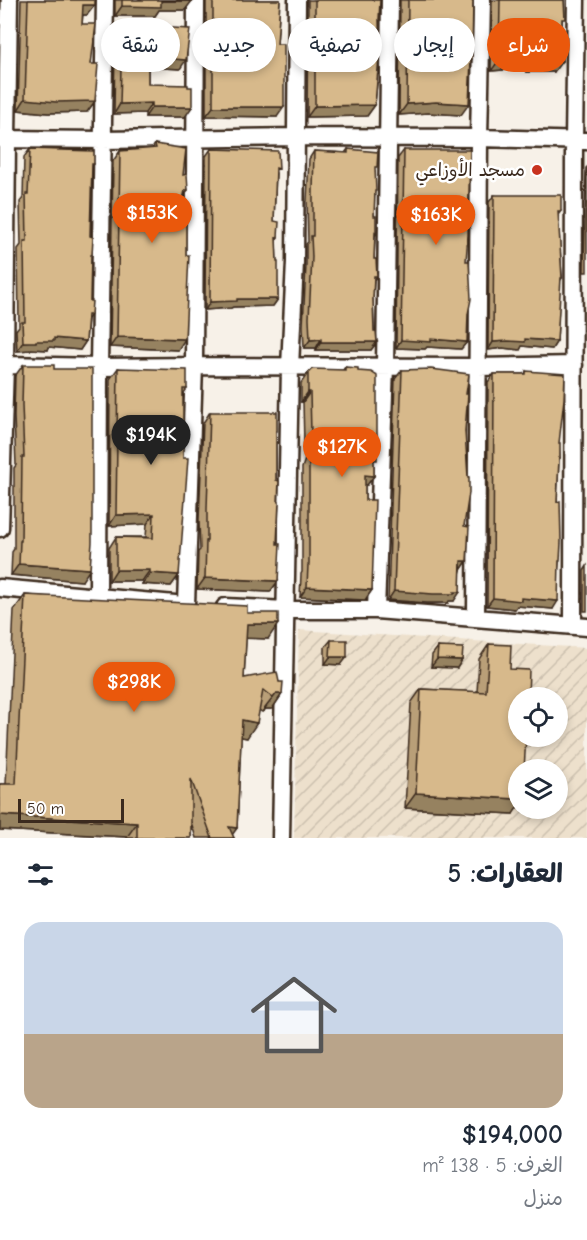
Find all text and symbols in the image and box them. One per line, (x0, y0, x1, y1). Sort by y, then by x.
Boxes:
chip: شقة (101, 18, 180, 72)
chip: جديد (192, 18, 276, 72)
chip: تصفية (288, 18, 382, 72)
chip: إيجار (394, 18, 475, 72)
chip: شراء (487, 18, 570, 72)
place label: مسجد الأوزاعي (416, 158, 525, 186)
marker: مسجد الأوزاعي (530, 163, 544, 177)
pin: $153K (110, 193, 194, 244)
pin: $163K (394, 195, 478, 246)
text: $153K (126, 201, 178, 224)
text: $163K (410, 203, 462, 226)
pin: $194K (109, 415, 193, 466)
text: $194K (126, 423, 177, 446)
pin: $127K (300, 427, 384, 478)
text: $127K (317, 435, 367, 458)
pin: $298K (92, 662, 176, 713)
text: $298K (107, 670, 161, 693)
map controls (508, 687, 568, 819)
button: locate (508, 687, 568, 747)
button: layers (508, 759, 568, 819)
scale bar (18, 796, 124, 824)
text: 50 m (27, 800, 64, 818)
icon: filters (24, 858, 57, 891)
text: العقارات: 5 (447, 859, 563, 889)
icon: home (240, 961, 348, 1069)
text: $194,000 (462, 1120, 563, 1150)
text: الغرف: 5 · 138 m² (422, 1154, 563, 1177)
text: منزل (524, 1187, 563, 1210)

